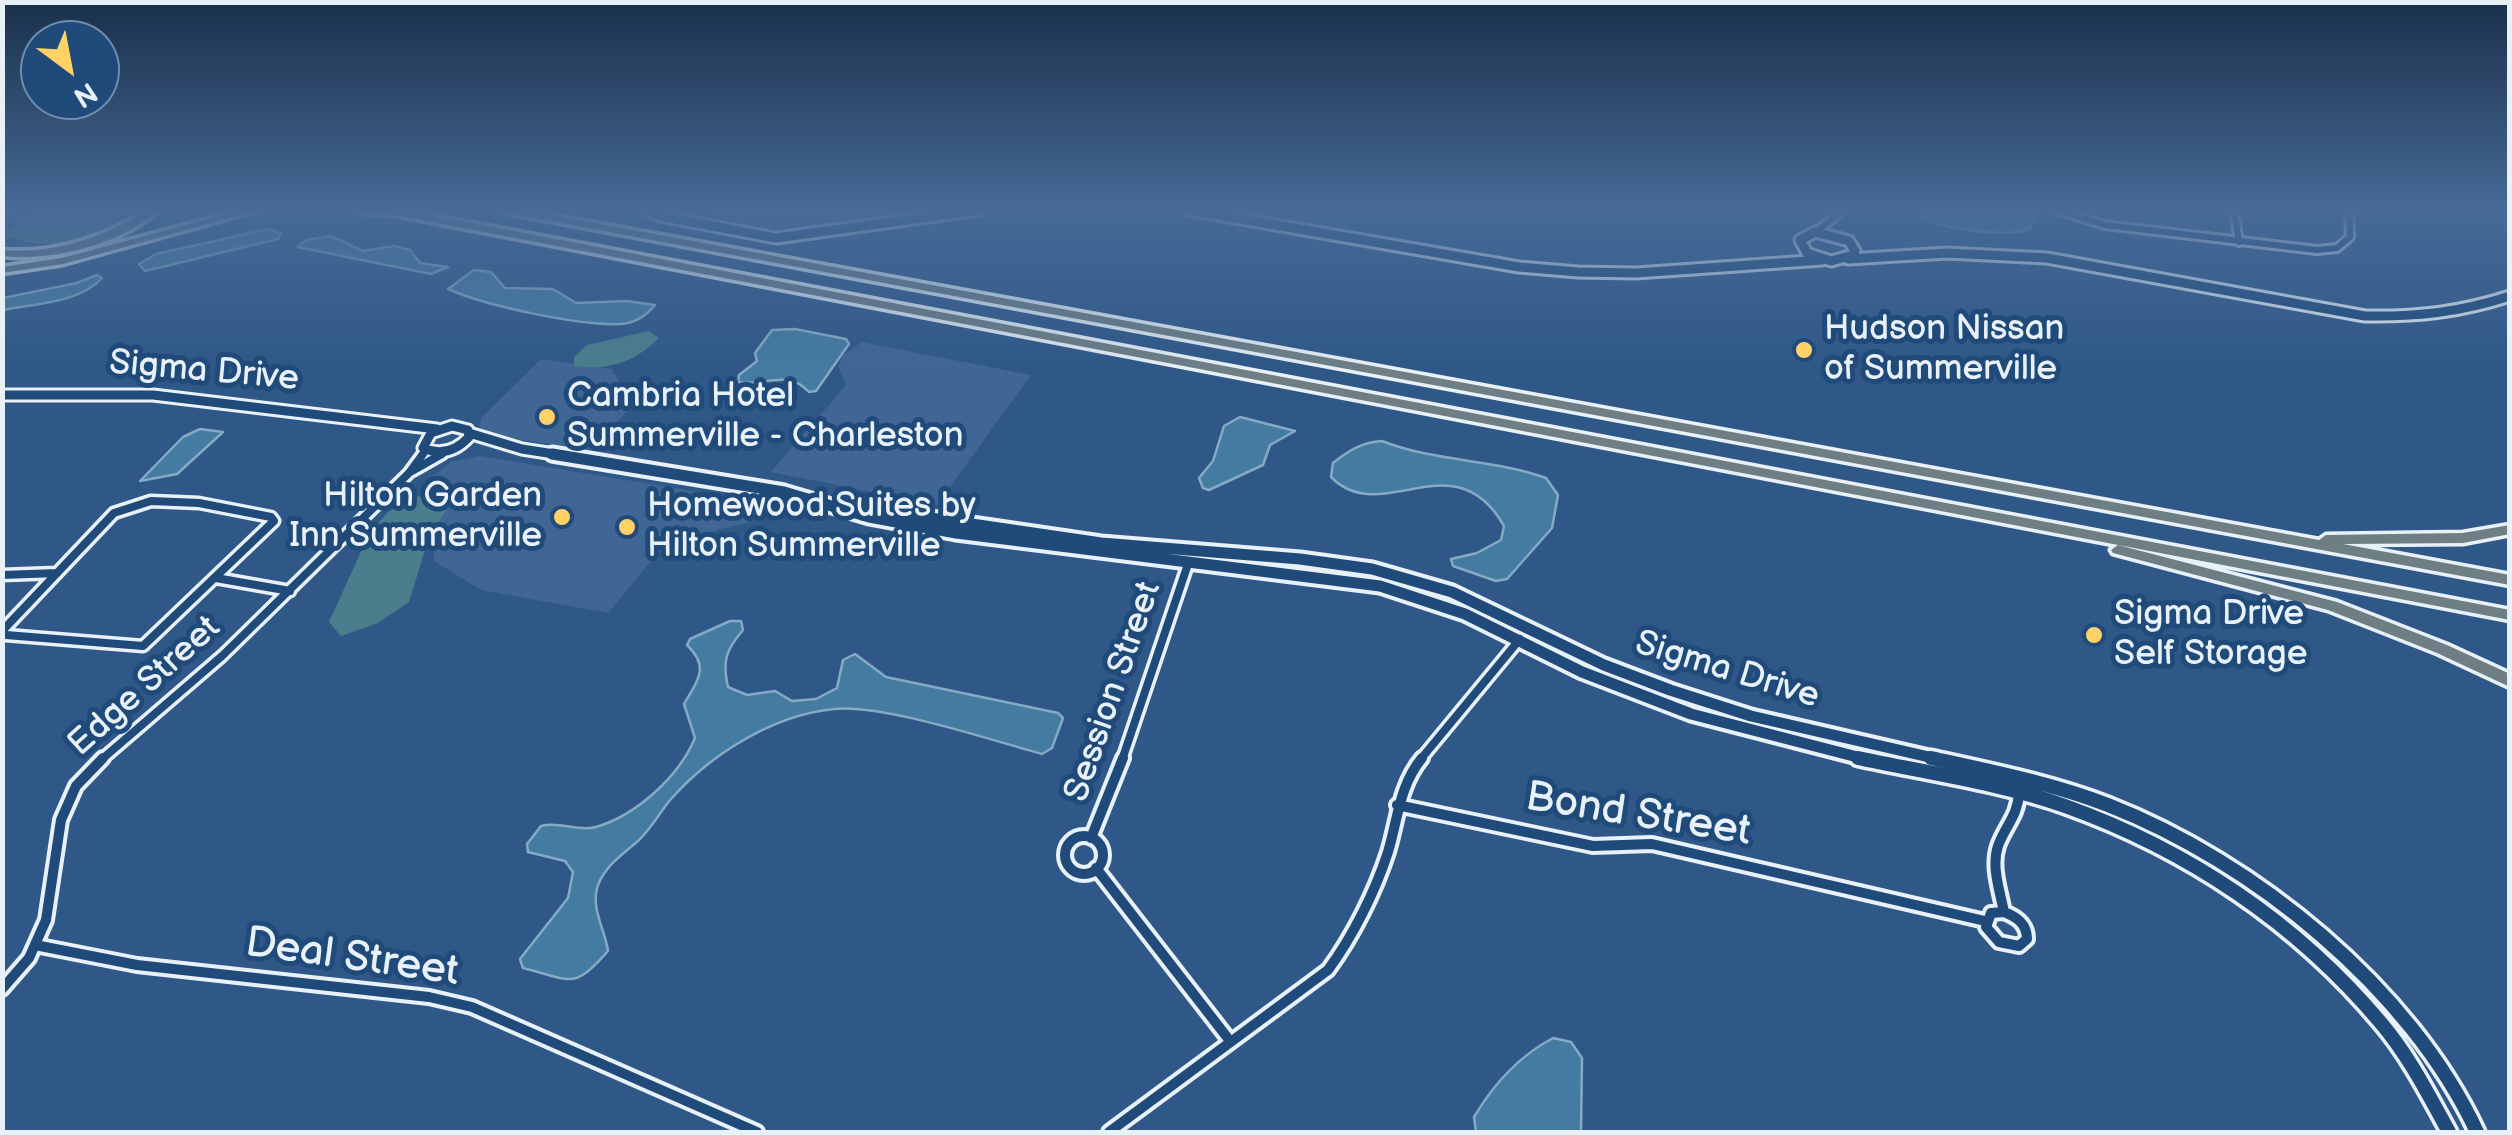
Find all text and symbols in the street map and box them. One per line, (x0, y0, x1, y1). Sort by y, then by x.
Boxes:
north arrow (20, 20, 120, 120)
text: N (67, 75, 103, 114)
place label: Hudson Nissan of Summerville (1824, 309, 2064, 391)
marker: Hudson Nissan of Summerville (1793, 339, 1815, 361)
street label: Sigma Drive (108, 343, 300, 401)
place label: Cambria Hotel Summerville - Charleston (567, 376, 963, 458)
marker: Cambria Hotel Summerville - Charleston (536, 406, 558, 428)
place label: Hilton Garden Inn Summerville (289, 476, 542, 558)
place label: Homewood Suites by Hilton Summerville (647, 486, 976, 568)
marker: Hilton Garden Inn Summerville (551, 506, 573, 528)
marker: Homewood Suites by Hilton Summerville (616, 516, 638, 538)
street label: Session Street (1057, 576, 1171, 808)
place label: Sigma Drive Self Storage (2114, 594, 2308, 676)
street label: Edge Street (60, 608, 230, 766)
street label: Sigma Drive (1630, 623, 1824, 719)
marker: Sigma Drive Self Storage (2083, 624, 2105, 646)
street label: Bond Street (1522, 773, 1754, 859)
street label: Deal Street (242, 919, 462, 999)

